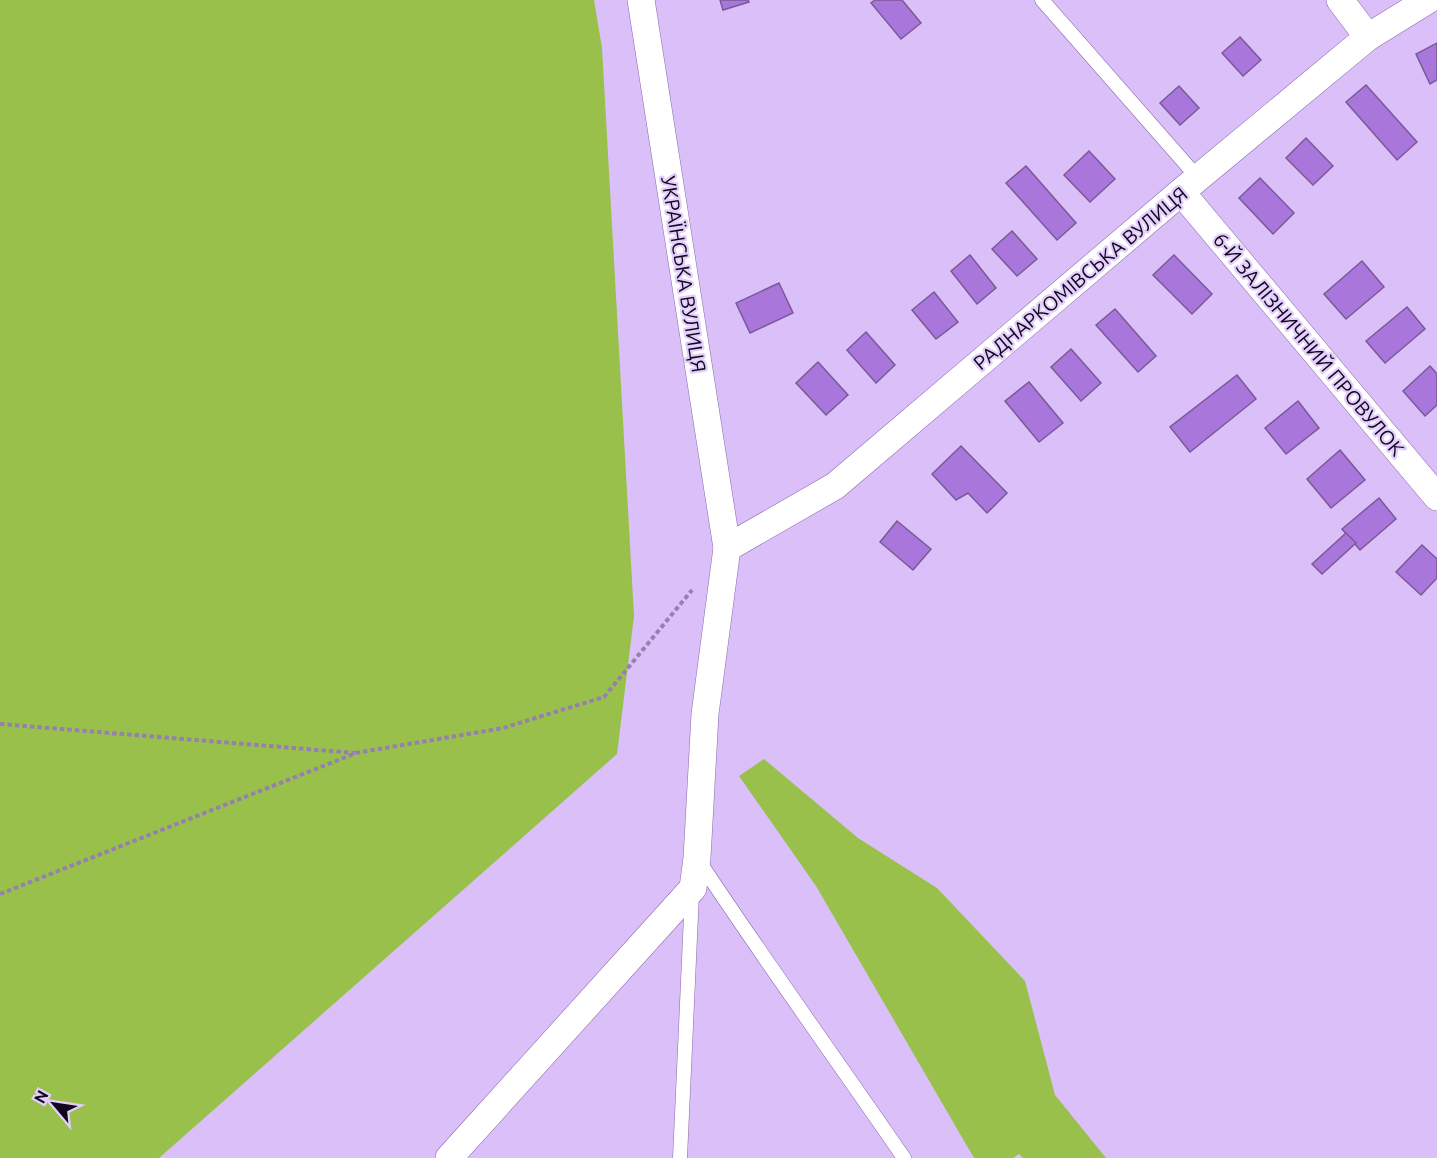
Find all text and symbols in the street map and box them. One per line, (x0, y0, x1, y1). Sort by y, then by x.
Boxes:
street label: УКРАЇНСЬКА ВУЛИЦЯ (657, 174, 711, 374)
street label: РАДНАРКОМІВСЬКА ВУЛИЦЯ (968, 182, 1192, 374)
street label: 6-Й ЗАЛІЗНИЧНИЙ ПРОВУЛОК (1209, 228, 1409, 460)
north arrow (24, 1074, 84, 1134)
text: N (30, 1087, 52, 1106)

